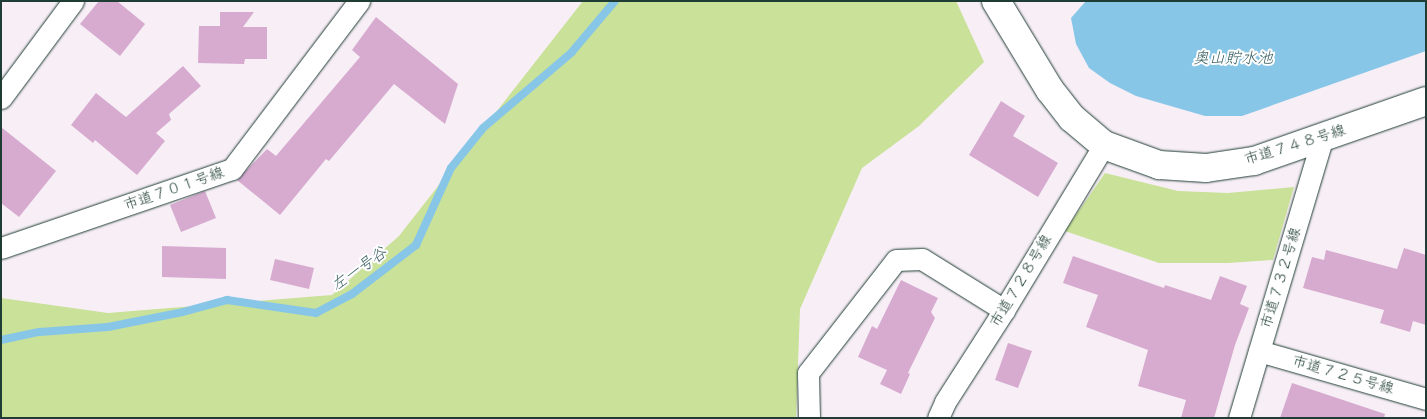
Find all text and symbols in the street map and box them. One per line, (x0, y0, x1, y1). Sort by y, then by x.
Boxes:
water label: 奥山貯水池 (1193, 48, 1273, 68)
street label: 市道７４８号線 (1242, 121, 1348, 169)
street label: 市道７０１号線 (121, 163, 227, 215)
street label: 市道７３２号線 (1257, 225, 1305, 331)
street label: 市道７２８号線 (986, 231, 1056, 331)
water label: 左一号谷 (327, 243, 391, 295)
street label: 市道７２５号線 (1290, 352, 1396, 398)

